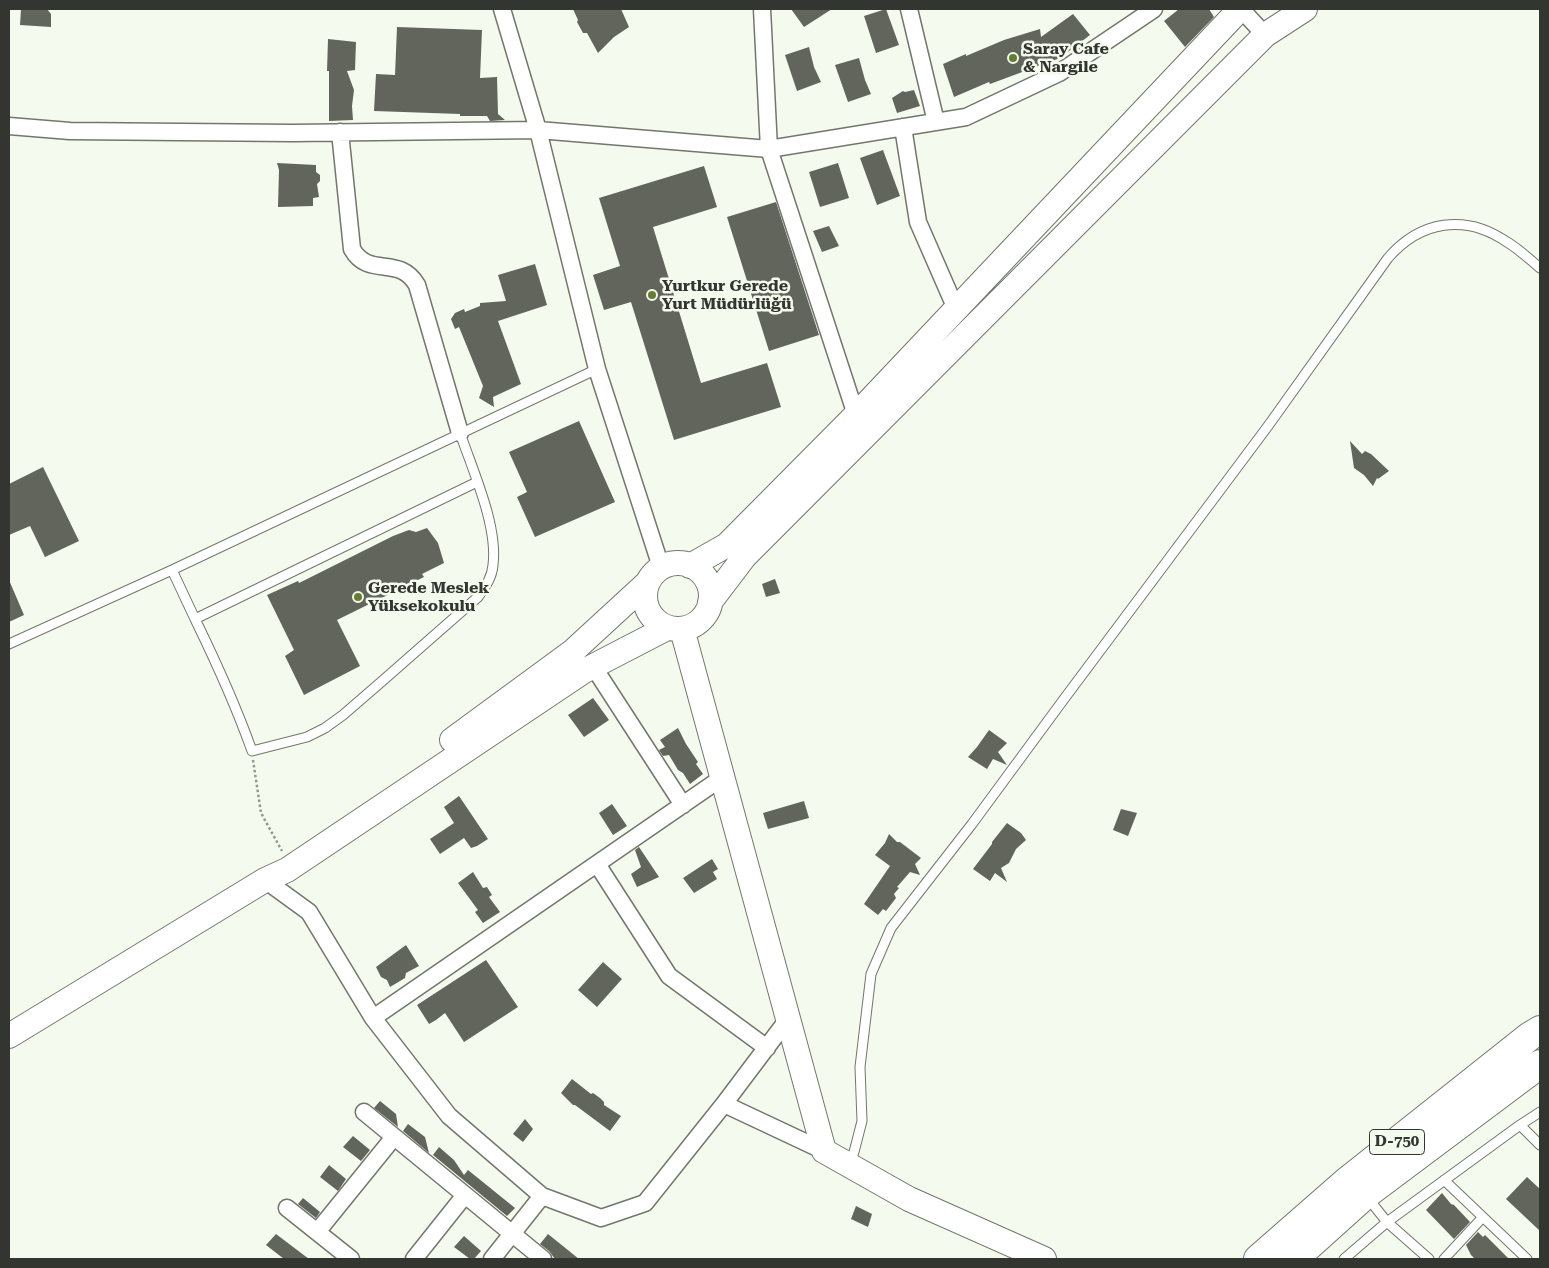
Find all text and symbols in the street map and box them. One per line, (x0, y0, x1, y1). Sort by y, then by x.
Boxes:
place label: Saray Cafe & Nargile (1023, 39, 1109, 77)
marker: Saray Cafe & Nargile (1007, 52, 1019, 64)
place label: Yurtkur Gerede Yurt Müdürlüğü (662, 276, 792, 314)
marker: Yurtkur Gerede Yurt Müdürlüğü (646, 289, 658, 301)
place label: Gerede Meslek Yüksekokulu (368, 578, 489, 616)
marker: Gerede Meslek Yüksekokulu (352, 591, 364, 603)
road number: D-750 (1370, 1130, 1424, 1154)

